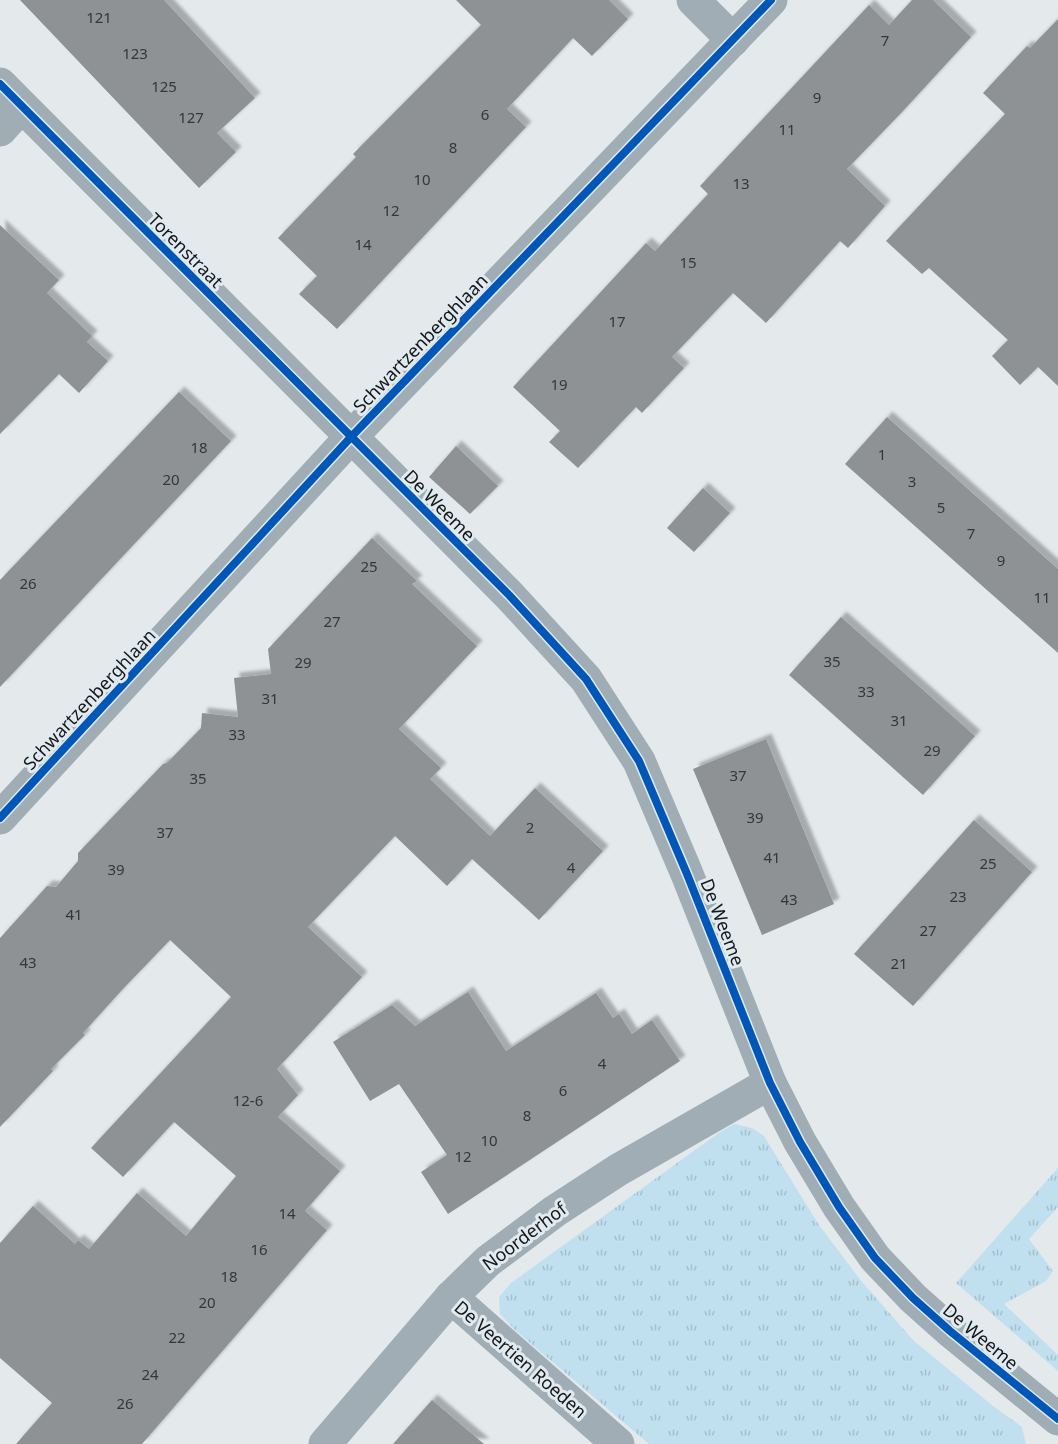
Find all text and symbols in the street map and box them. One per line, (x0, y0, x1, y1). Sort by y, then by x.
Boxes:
house number: 121 (86, 7, 112, 27)
house number: 7 (881, 30, 889, 50)
house number: 123 (122, 43, 148, 63)
house number: 125 (151, 76, 177, 96)
house number: 9 (813, 87, 821, 107)
house number: 6 (481, 104, 489, 124)
house number: 127 (178, 107, 204, 127)
house number: 11 (778, 119, 796, 139)
house number: 8 (449, 137, 457, 157)
house number: 10 (413, 169, 431, 189)
house number: 13 (732, 173, 750, 193)
house number: 12 (382, 200, 400, 220)
street label: Torenstraat (143, 207, 229, 293)
house number: 14 (354, 234, 372, 254)
house number: 15 (679, 252, 697, 272)
street label: Schwartzenberghlaan (347, 268, 493, 418)
house number: 17 (608, 311, 626, 331)
house number: 19 (550, 374, 568, 394)
house number: 18 (190, 437, 208, 457)
house number: 1 (878, 444, 886, 464)
street label: De Weeme (399, 464, 481, 546)
house number: 20 (162, 469, 180, 489)
house number: 3 (908, 471, 916, 491)
house number: 5 (937, 497, 945, 517)
house number: 7 (967, 523, 975, 543)
house number: 9 (997, 550, 1005, 570)
house number: 25 (360, 556, 378, 576)
house number: 26 (19, 573, 37, 593)
house number: 11 (1033, 587, 1051, 607)
house number: 27 (323, 611, 341, 631)
street label: Schwartzenberghlaan (17, 623, 161, 775)
house number: 35 (823, 651, 841, 671)
house number: 29 (294, 652, 312, 672)
house number: 33 (857, 681, 875, 701)
house number: 31 (261, 688, 279, 708)
house number: 31 (890, 710, 908, 730)
house number: 33 (228, 724, 246, 744)
house number: 29 (923, 740, 941, 760)
house number: 37 (729, 765, 747, 785)
house number: 35 (189, 768, 207, 788)
house number: 39 (746, 807, 764, 827)
house number: 2 (526, 817, 534, 837)
house number: 37 (156, 822, 174, 842)
house number: 41 (763, 847, 781, 867)
house number: 25 (979, 853, 997, 873)
house number: 4 (567, 857, 576, 877)
house number: 39 (107, 859, 125, 879)
street label: De Weeme (695, 875, 751, 969)
house number: 23 (949, 886, 967, 906)
house number: 43 (780, 889, 798, 909)
house number: 41 (65, 904, 83, 924)
house number: 27 (919, 920, 937, 940)
house number: 43 (19, 952, 37, 972)
house number: 21 (890, 953, 908, 973)
house number: 4 (598, 1053, 607, 1073)
house number: 6 (559, 1080, 567, 1100)
house number: 12-6 (233, 1090, 263, 1110)
house number: 8 (523, 1105, 531, 1125)
house number: 10 (480, 1130, 498, 1150)
house number: 12 (454, 1146, 472, 1166)
street label: Noorderhof (477, 1196, 572, 1275)
house number: 14 (278, 1203, 296, 1223)
house number: 16 (250, 1239, 268, 1259)
house number: 18 (220, 1266, 238, 1286)
house number: 20 (198, 1292, 216, 1312)
street label: De Veertien Roeden (450, 1295, 592, 1423)
street label: De Weeme (938, 1297, 1024, 1375)
house number: 22 (168, 1327, 186, 1347)
house number: 24 (141, 1364, 159, 1384)
house number: 26 (116, 1393, 134, 1413)

